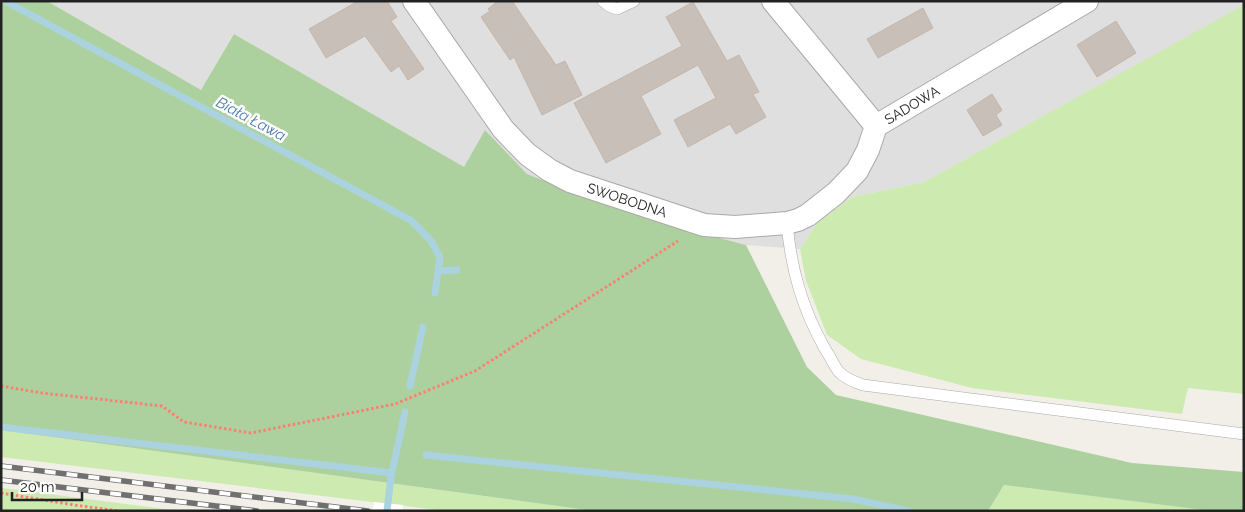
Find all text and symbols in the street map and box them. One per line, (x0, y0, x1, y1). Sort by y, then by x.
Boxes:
street label: SADOWA (882, 82, 943, 128)
water label: Biała Ława (213, 93, 289, 145)
street label: SWOBODNA (585, 180, 670, 221)
scale bar (12, 470, 82, 502)
text: 20 m (20, 478, 55, 496)

